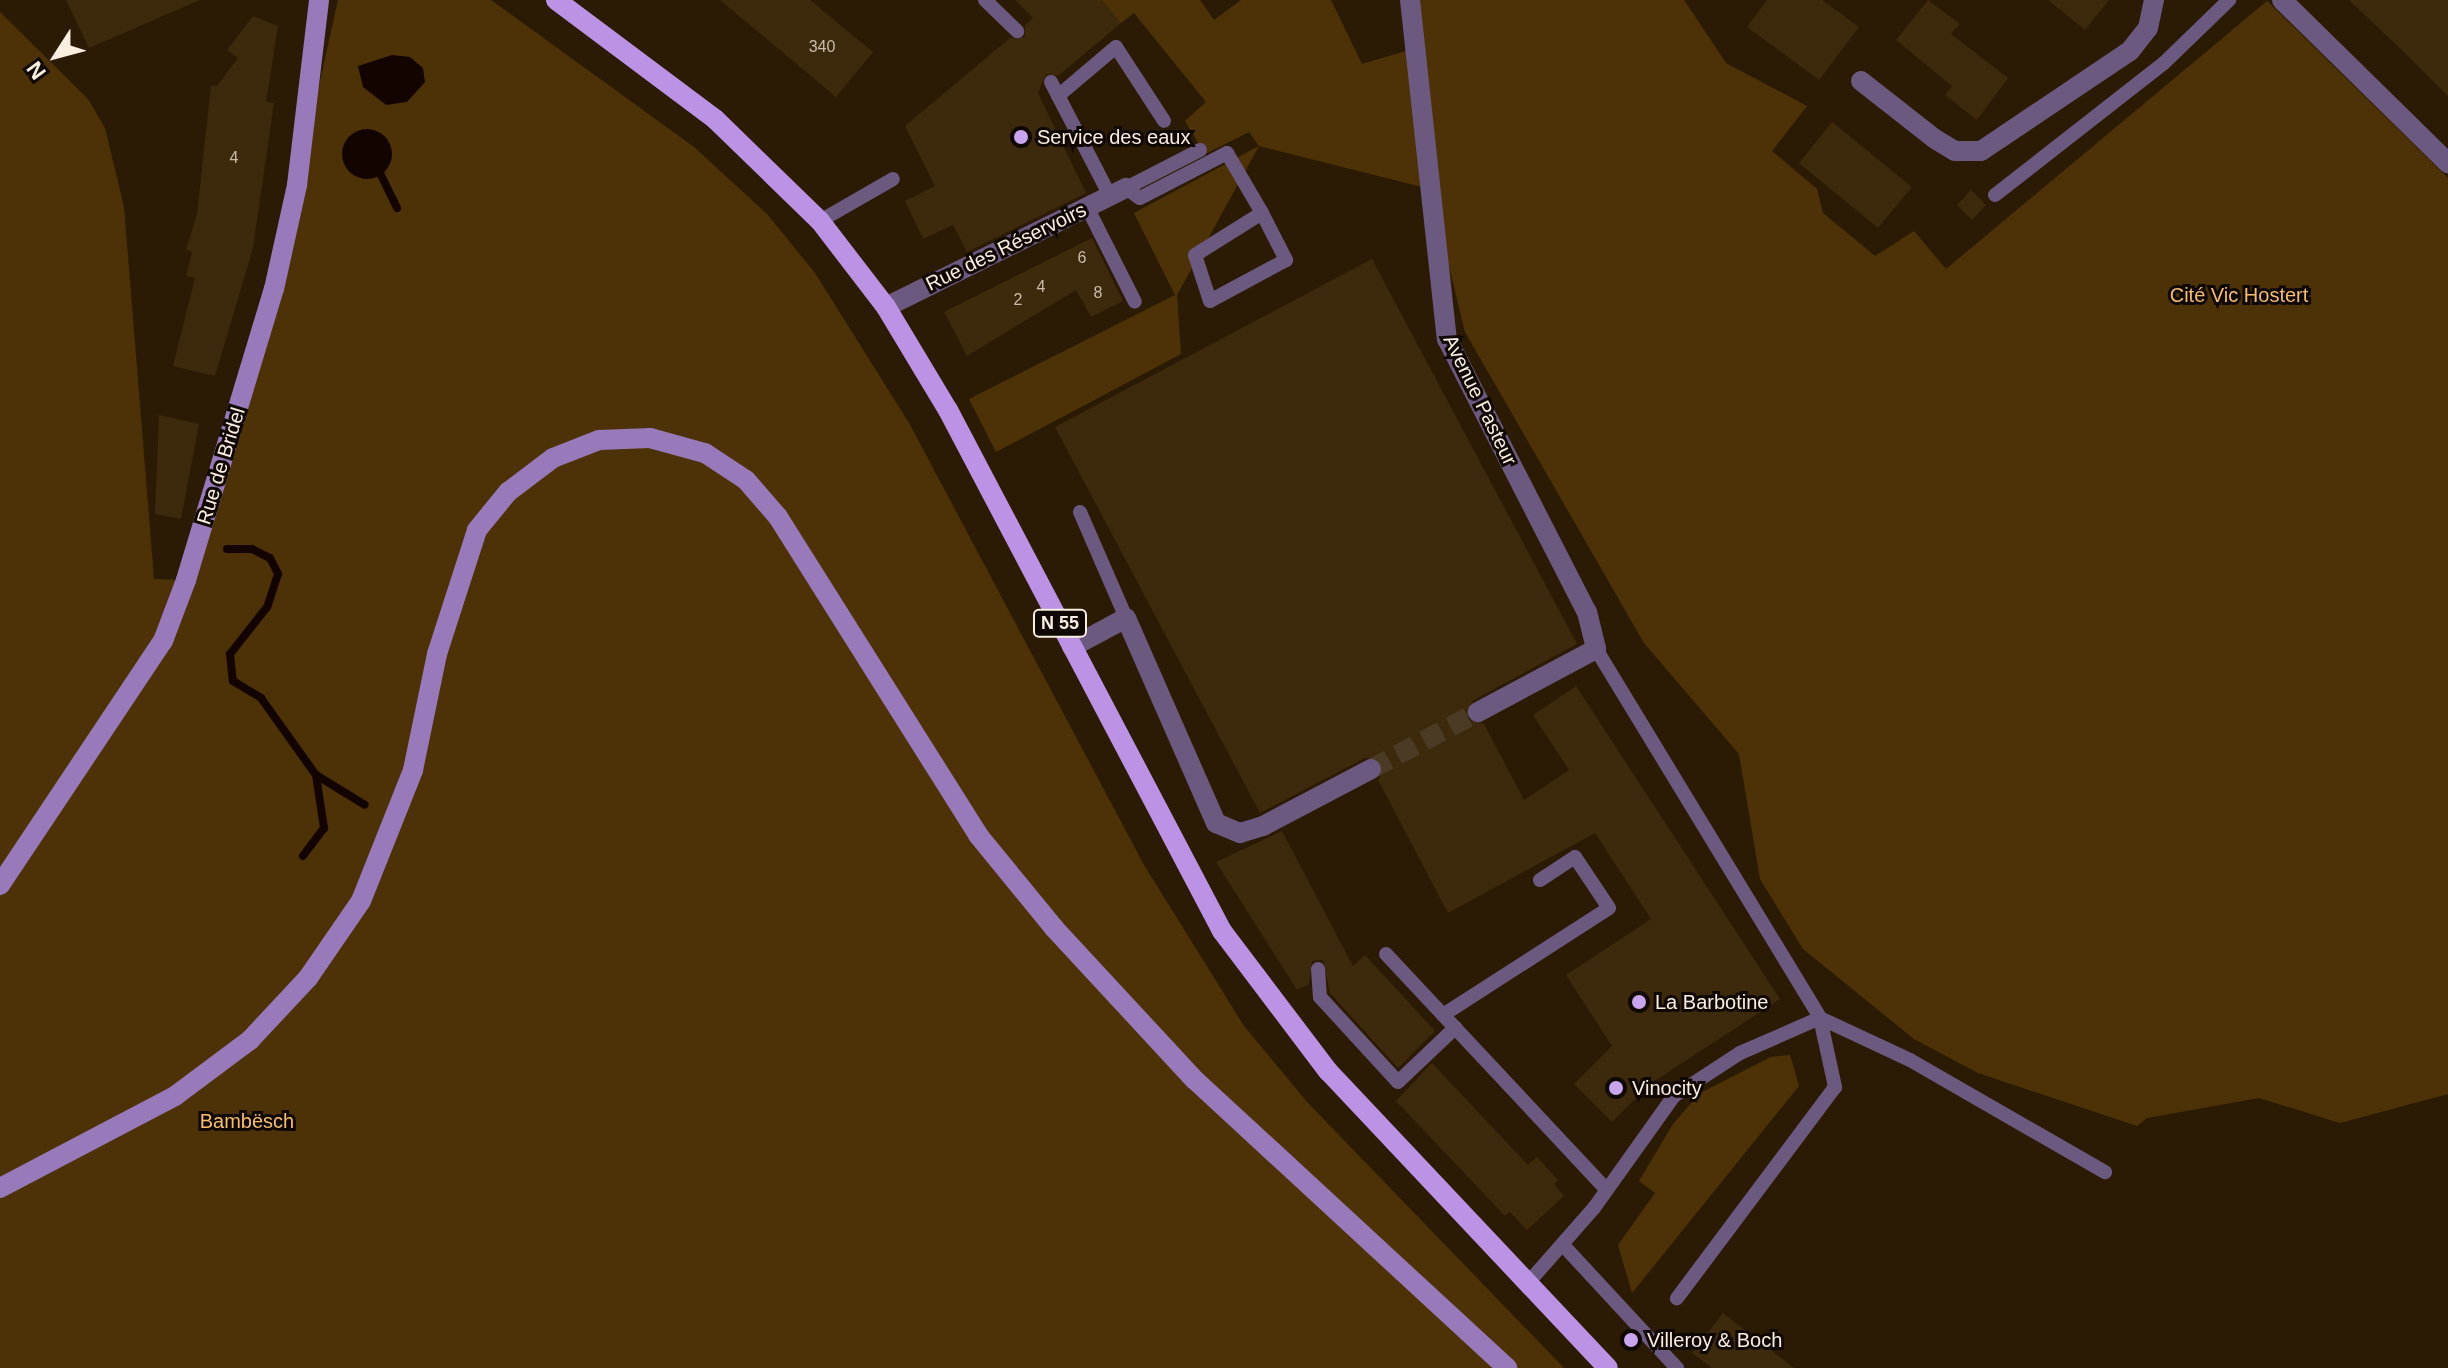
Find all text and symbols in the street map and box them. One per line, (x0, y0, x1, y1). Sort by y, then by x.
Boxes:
north arrow (16, 16, 96, 96)
house number: 340 (809, 37, 835, 57)
text: N (21, 57, 51, 84)
place label: Service des eaux (1037, 125, 1190, 149)
marker: Service des eaux (1012, 128, 1030, 146)
house number: 4 (230, 148, 238, 168)
street label: Rue des Réservoirs (922, 198, 1090, 296)
house number: 6 (1078, 248, 1086, 268)
house number: 4 (1037, 277, 1045, 297)
house number: 8 (1094, 283, 1102, 303)
park label: Cité Vic Hostert (2170, 283, 2308, 307)
house number: 2 (1014, 290, 1022, 310)
street label: Avenue Pasteur (1438, 331, 1522, 469)
street label: Rue de Bridel (192, 405, 250, 527)
road number: N 55 (1032, 609, 1088, 637)
place label: La Barbotine (1655, 990, 1768, 1014)
marker: La Barbotine (1630, 993, 1648, 1011)
place label: Vinocity (1632, 1076, 1702, 1100)
marker: Vinocity (1607, 1079, 1625, 1097)
park label: Bambësch (200, 1109, 294, 1133)
place label: Villeroy & Boch (1647, 1328, 1782, 1352)
marker: Villeroy & Boch (1622, 1331, 1640, 1349)

